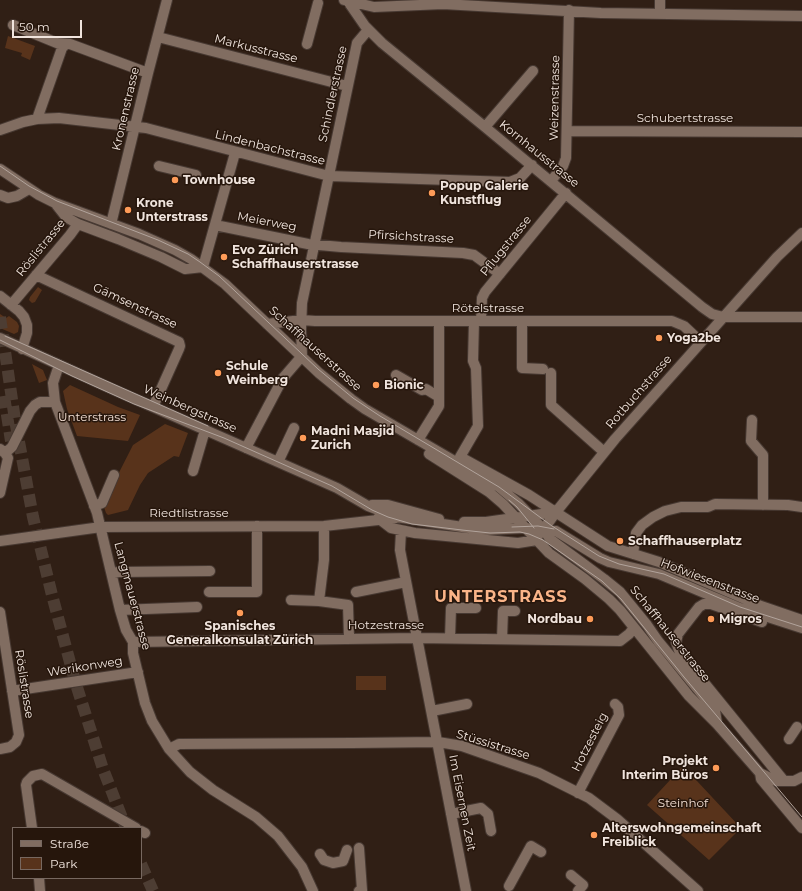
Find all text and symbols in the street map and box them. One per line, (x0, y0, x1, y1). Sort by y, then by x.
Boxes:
scale bar (14, 12, 84, 38)
text: 50 m (19, 19, 50, 34)
street label: Markusstrasse (213, 32, 299, 66)
street label: Schindlerstrasse (316, 45, 350, 143)
street label: Weizenstrasse (547, 55, 563, 141)
street label: Kronenstrasse (109, 66, 143, 152)
street label: Schubertstrasse (637, 111, 733, 125)
street label: Kornhausstrasse (496, 117, 582, 191)
street label: Lindenbachstrasse (213, 127, 327, 169)
place label: Townhouse (183, 173, 255, 187)
marker: Townhouse (170, 175, 180, 185)
place label: Popup Galerie Kunstflug (440, 179, 529, 207)
marker: Popup Galerie Kunstflug (427, 188, 437, 198)
place label: Krone Unterstrass (136, 196, 208, 224)
marker: Krone Unterstrass (123, 205, 133, 215)
street label: Meierweg (236, 209, 298, 235)
street label: Pflugstrasse (477, 213, 535, 279)
street label: Röslistrasse (14, 216, 68, 280)
street label: Pfirsichstrasse (368, 228, 454, 246)
place label: Evo Zürich Schaffhauserstrasse (232, 243, 359, 271)
marker: Evo Zürich Schaffhauserstrasse (219, 252, 229, 262)
street label: Gämsenstrasse (91, 280, 179, 332)
street label: Rötelstrasse (452, 301, 524, 315)
street label: Schaffhauserstrasse (266, 304, 364, 394)
place label: Yoga2be (667, 331, 721, 345)
marker: Yoga2be (654, 333, 664, 343)
street label: Rotbuchstrasse (603, 352, 675, 432)
place label: Schule Weinberg (226, 359, 288, 387)
marker: Schule Weinberg (213, 368, 223, 378)
place label: Bionic (384, 378, 424, 392)
marker: Bionic (371, 380, 381, 390)
street label: Weinbergstrasse (141, 382, 239, 436)
park label: Unterstrass (58, 410, 126, 424)
place label: Madni Masjid Zurich (311, 424, 394, 452)
marker: Madni Masjid Zurich (298, 433, 308, 443)
street label: Riedtlistrasse (149, 506, 229, 520)
place label: Schaffhauserplatz (628, 534, 742, 548)
marker: Schaffhauserplatz (615, 536, 625, 546)
street label: Langmauerstrasse (111, 540, 153, 652)
street label: Hofwiesenstrasse (659, 555, 761, 607)
street label: Schaffhauserstrasse (627, 583, 713, 685)
district label: UNTERSTRASS (434, 587, 568, 607)
marker: Spanisches Generalkonsulat Zürich (235, 608, 245, 618)
place label: Nordbau (527, 612, 582, 626)
place label: Migros (719, 612, 762, 626)
marker: Nordbau (585, 614, 595, 624)
marker: Migros (706, 614, 716, 624)
street label: Hotzestrasse (348, 618, 424, 632)
place label: Spanisches Generalkonsulat Zürich (167, 619, 313, 647)
street label: Röslistrasse (11, 649, 37, 719)
street label: Werikonweg (46, 654, 124, 680)
street label: Hotzesteig (569, 710, 611, 774)
street label: Stüssistrasse (454, 727, 532, 763)
street label: Im Eisernen Zeit (446, 753, 478, 853)
place label: Projekt Interim Büros (622, 754, 708, 782)
marker: Projekt Interim Büros (711, 763, 721, 773)
park label: Steinhof (658, 796, 708, 810)
place label: Alterswohngemeinschaft Freiblick (602, 821, 761, 849)
legend (12, 827, 142, 879)
marker: Alterswohngemeinschaft Freiblick (589, 830, 599, 840)
text: Straße (50, 836, 89, 851)
text: Park (50, 856, 77, 871)

